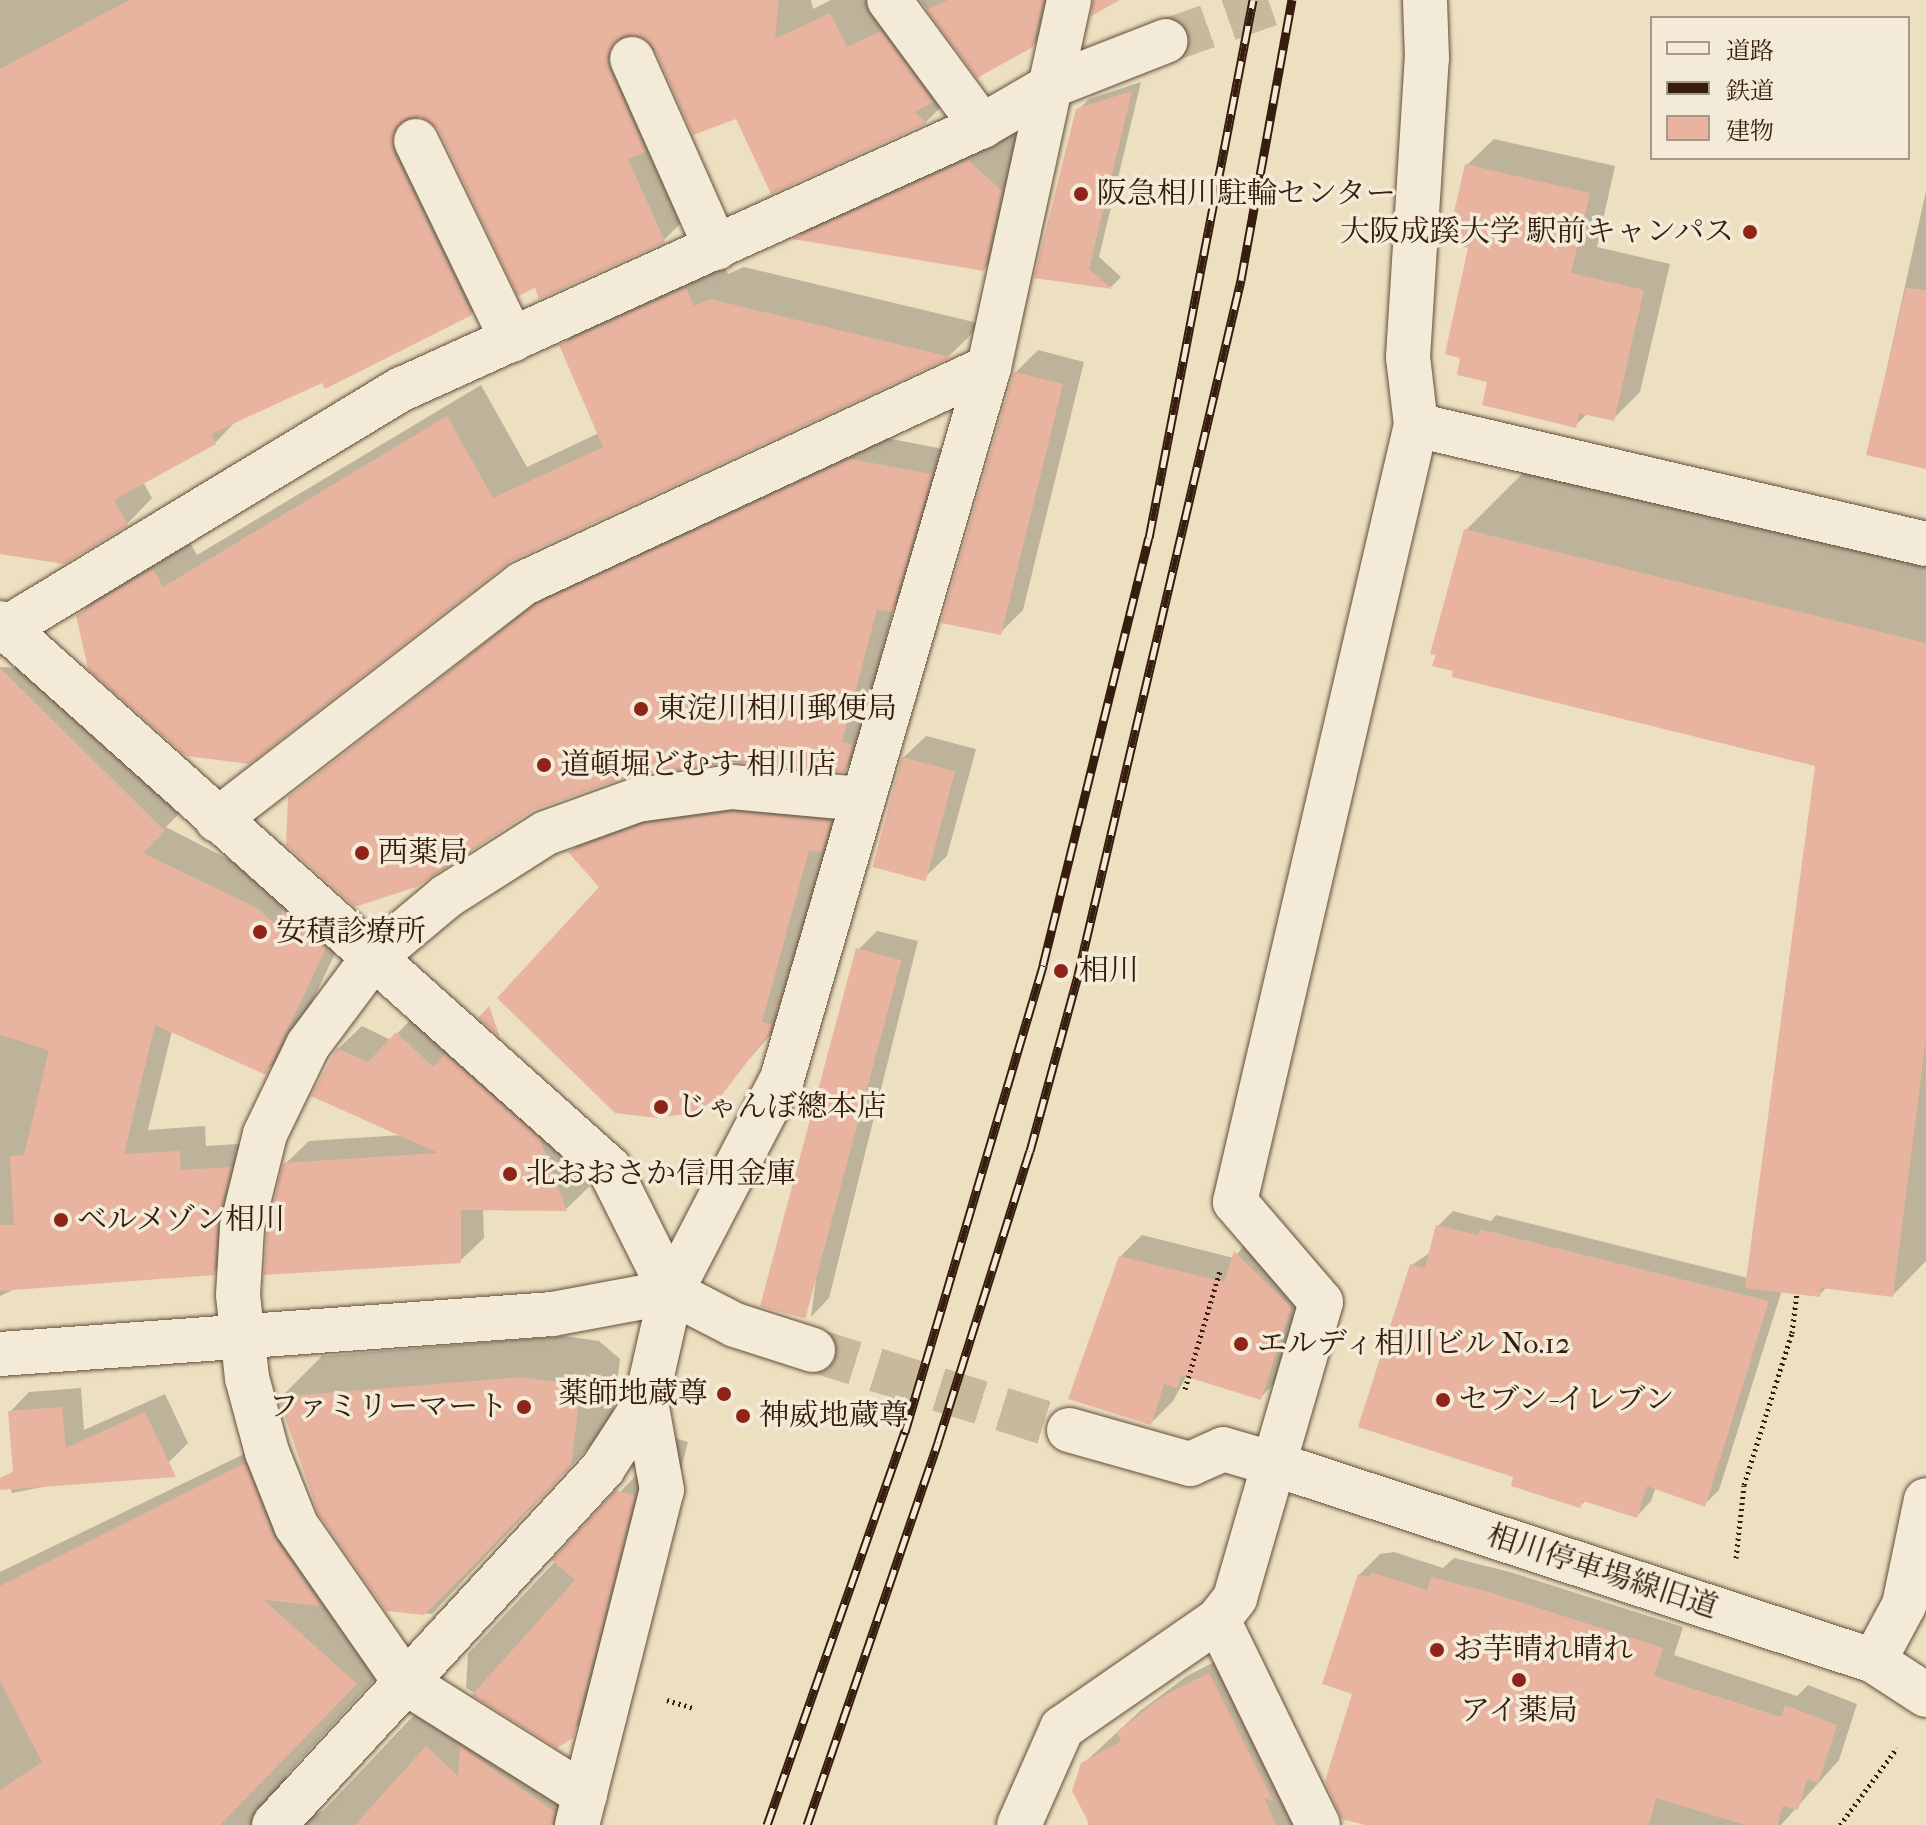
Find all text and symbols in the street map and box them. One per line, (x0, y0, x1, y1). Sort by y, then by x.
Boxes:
legend (1650, 16, 1910, 160)
text: 道路 (1726, 37, 1774, 65)
text: 鉄道 (1726, 77, 1774, 105)
text: 建物 (1726, 117, 1774, 145)
place label: 阪急相川駐輪センター (1097, 176, 1397, 212)
marker: 阪急相川駐輪センター (1072, 185, 1090, 203)
place label: 大阪成蹊大学 駅前キャンパス (1338, 214, 1734, 250)
marker: 大阪成蹊大学 駅前キャンパス (1741, 223, 1759, 241)
place label: 東淀川相川郵便局 (657, 691, 897, 727)
marker: 東淀川相川郵便局 (632, 700, 650, 718)
place label: 道頓堀どむす 相川店 (560, 747, 836, 783)
marker: 道頓堀どむす 相川店 (535, 756, 553, 774)
place label: 西薬局 (378, 835, 468, 871)
marker: 西薬局 (353, 844, 371, 862)
place label: 安積診療所 (276, 914, 426, 950)
marker: 安積診療所 (251, 923, 269, 941)
place label: 相川 (1079, 953, 1139, 989)
marker: 相川 (1050, 960, 1072, 982)
place label: じゃんぼ總本店 (677, 1089, 887, 1125)
marker: じゃんぼ總本店 (652, 1098, 670, 1116)
place label: 北おおさか信用金庫 (526, 1156, 796, 1192)
marker: 北おおさか信用金庫 (501, 1165, 519, 1183)
place label: ベルメゾン相川 (77, 1202, 287, 1238)
marker: ベルメゾン相川 (52, 1211, 70, 1229)
place label: エルディ相川ビル No.12 (1257, 1326, 1573, 1362)
marker: エルディ相川ビル No.12 (1232, 1335, 1250, 1353)
place label: 薬師地蔵尊 (558, 1376, 708, 1412)
place label: セブン-イレブン (1459, 1382, 1677, 1418)
marker: 薬師地蔵尊 (715, 1385, 733, 1403)
place label: ファミリーマート (268, 1389, 508, 1425)
marker: セブン-イレブン (1434, 1391, 1452, 1409)
marker: ファミリーマート (515, 1398, 533, 1416)
place label: 神威地蔵尊 (759, 1398, 909, 1434)
marker: 神威地蔵尊 (734, 1407, 752, 1425)
street label: 相川停車場線旧道 (1482, 1518, 1722, 1626)
place label: お芋晴れ晴れ (1453, 1632, 1633, 1668)
marker: お芋晴れ晴れ (1428, 1641, 1446, 1659)
marker: アイ薬局 (1510, 1671, 1528, 1689)
place label: アイ薬局 (1459, 1693, 1579, 1729)

